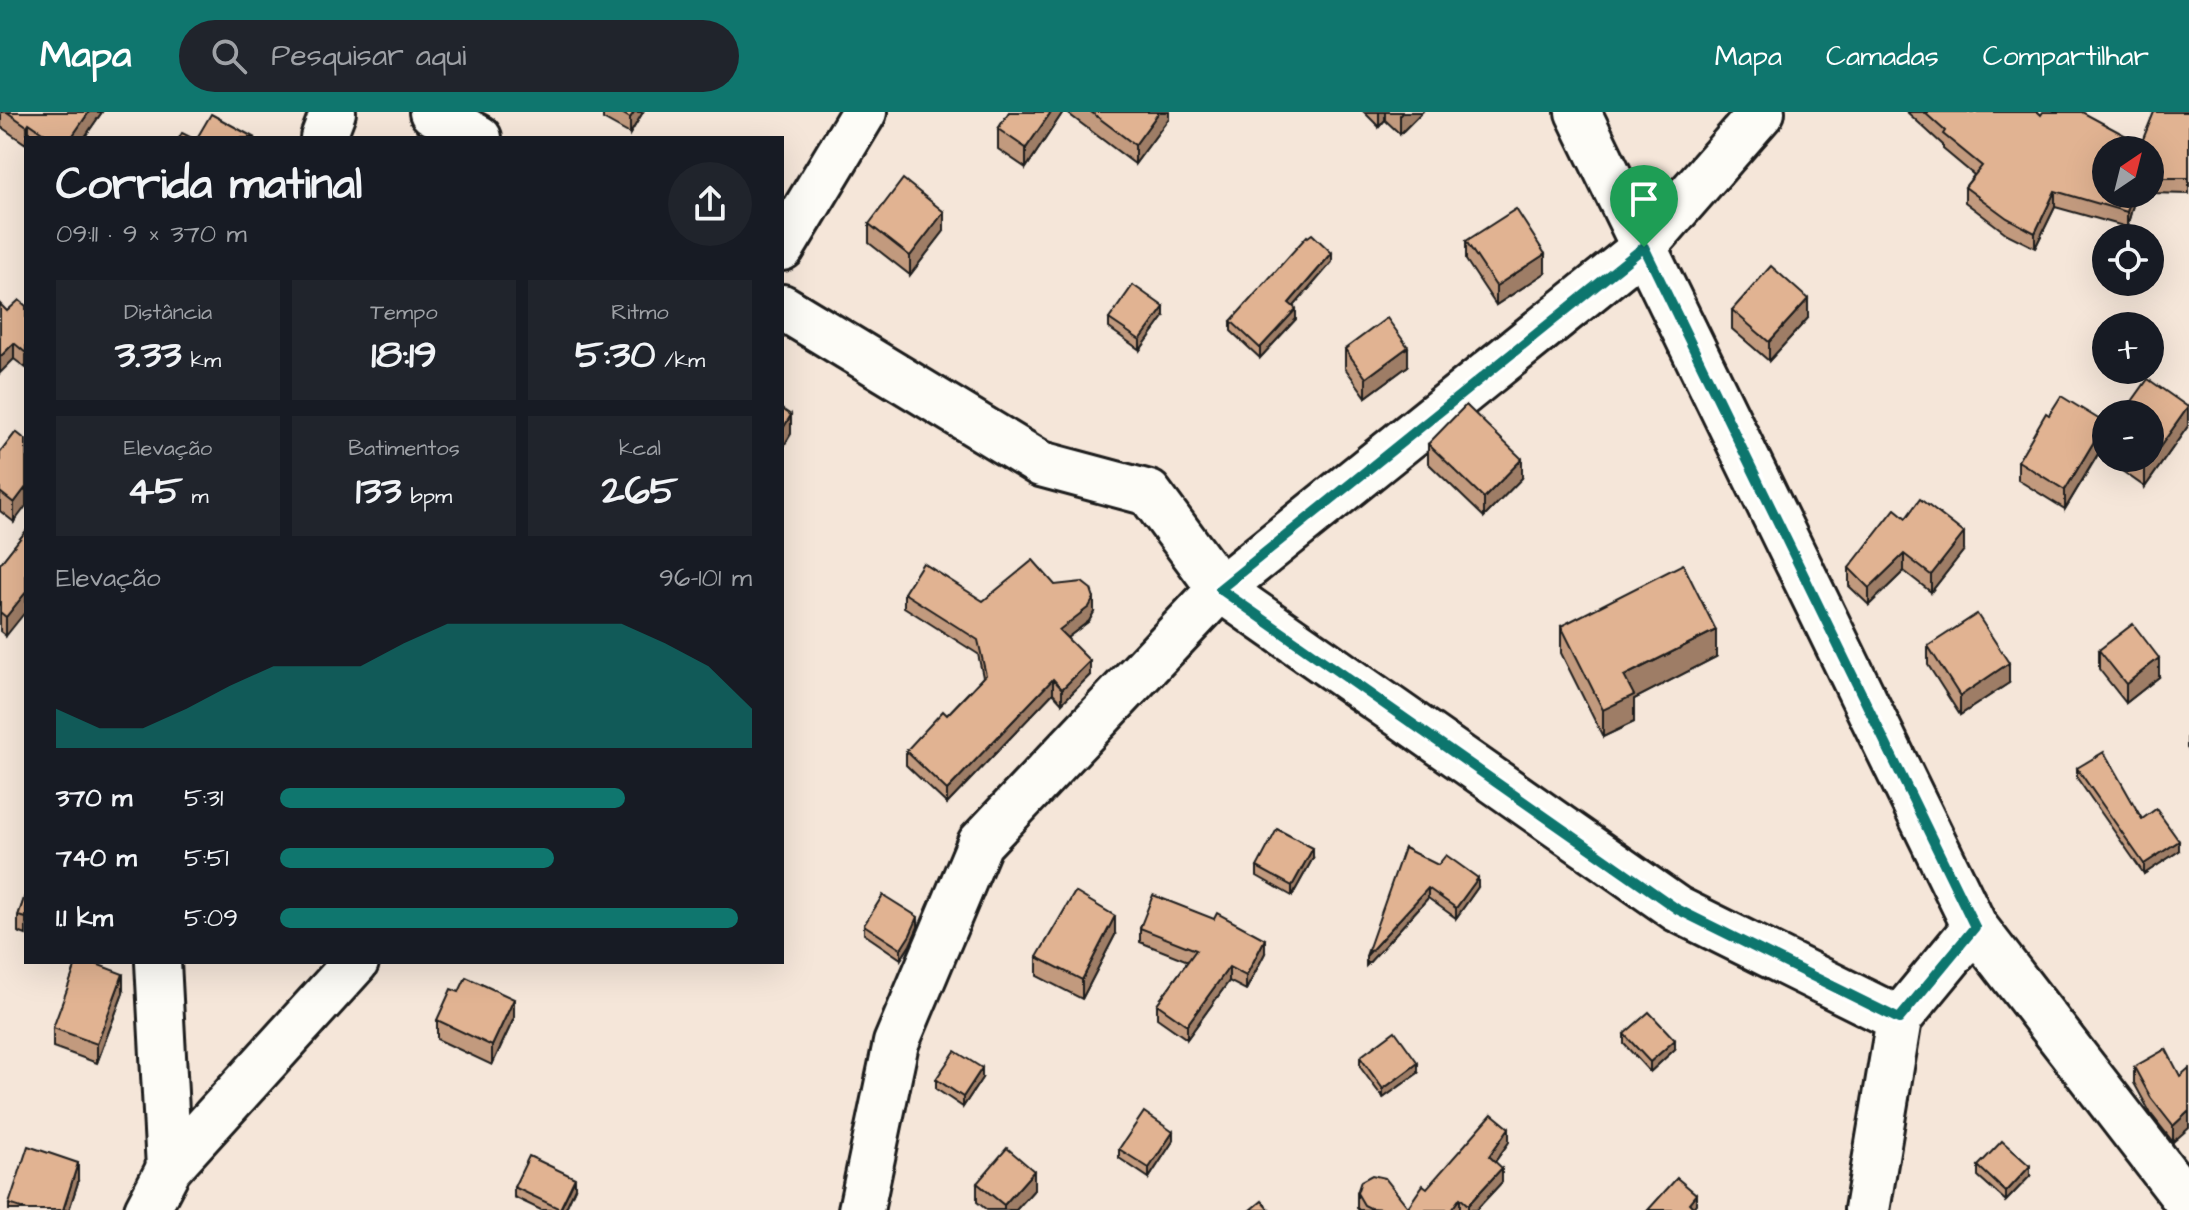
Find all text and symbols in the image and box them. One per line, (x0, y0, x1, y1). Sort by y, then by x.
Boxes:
search box (179, 20, 739, 92)
text: Mapa (40, 30, 131, 82)
icon: search (207, 34, 251, 78)
text: Pesquisar aqui (271, 35, 466, 77)
text: Mapa (1715, 37, 1782, 76)
text: Camadas (1826, 37, 1939, 76)
text: Compartilhar (1983, 37, 2149, 76)
north arrow (2092, 136, 2164, 208)
map controls (2092, 136, 2164, 472)
text: Corrida matinal (56, 155, 362, 216)
button: share (668, 162, 752, 246)
pin (1610, 165, 1678, 247)
icon: arrive (1622, 177, 1666, 221)
text: 09:11 · 9 × 370 m (56, 216, 247, 252)
button: locate (2092, 224, 2164, 296)
text: Distância (124, 297, 212, 328)
text: Tempo (370, 297, 438, 328)
text: Ritmo (611, 297, 669, 328)
button: + (2092, 312, 2164, 384)
text: 3.33 (115, 328, 182, 383)
text: 18:19 (371, 328, 437, 383)
text: 5:30 (575, 328, 656, 383)
text: km (182, 345, 221, 376)
text: /km (656, 345, 705, 376)
button: − (2092, 400, 2164, 472)
text: Elevação (124, 433, 212, 464)
text: Batimentos (348, 433, 460, 464)
text: kcal (619, 433, 661, 464)
text: 45 (127, 464, 183, 519)
text: 133 (356, 464, 402, 519)
text: 265 (602, 464, 678, 519)
text: m (183, 481, 209, 512)
text: bpm (402, 481, 452, 512)
text: Elevação (56, 560, 161, 596)
text: 96–101 m (659, 560, 752, 596)
text: 370 m (56, 780, 132, 816)
text: 5:31 (184, 780, 223, 816)
text: 740 m (56, 840, 137, 876)
text: 5:51 (184, 840, 228, 876)
text: 1.1 km (56, 900, 113, 936)
text: 5:09 (184, 900, 238, 936)

